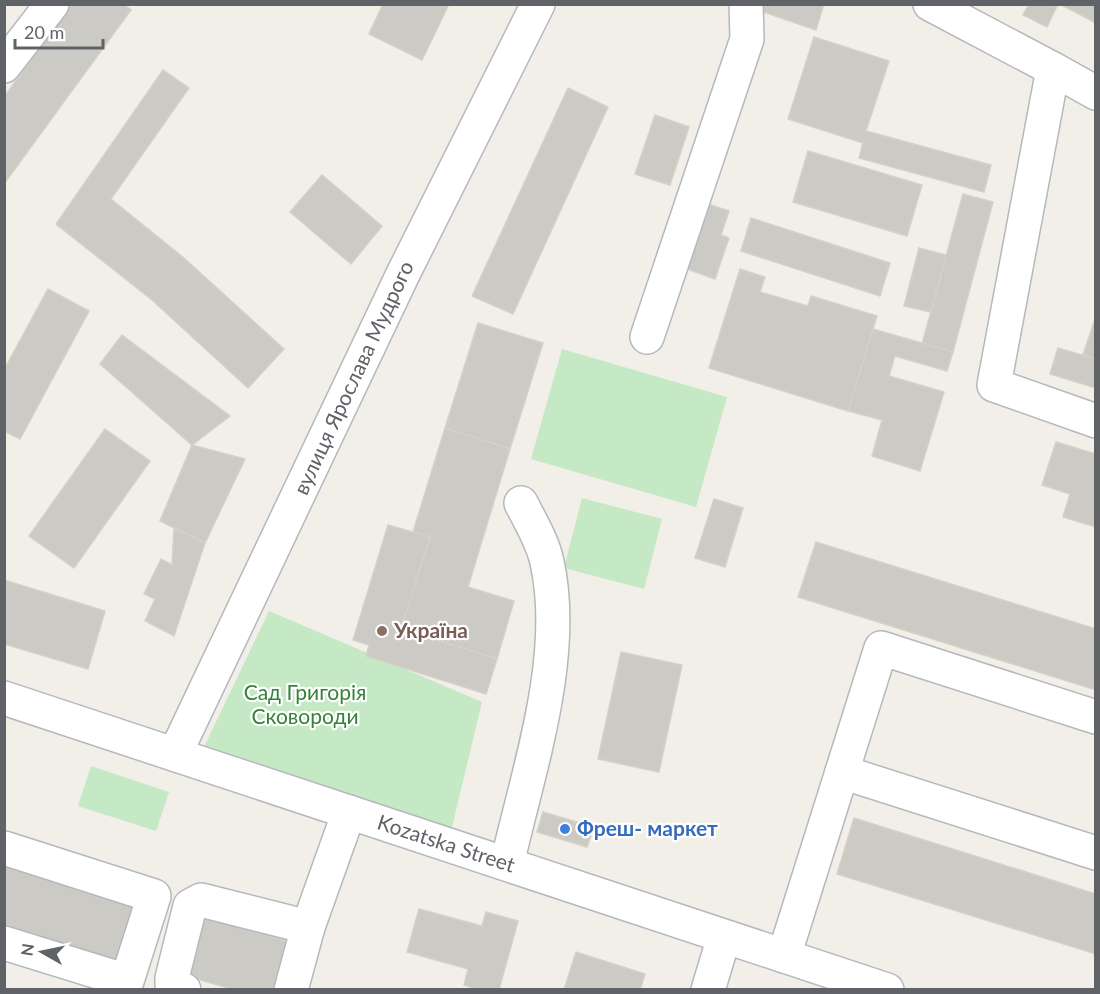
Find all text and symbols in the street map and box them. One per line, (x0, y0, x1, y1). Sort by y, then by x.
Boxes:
scale bar (15, 12, 104, 50)
text: 20 m (24, 21, 64, 43)
street label: вулиця Ярослава Мудрого (287, 256, 418, 498)
place label: Україна (393, 617, 468, 642)
marker: Україна (375, 624, 389, 638)
park label: Сад Григорія Сковороди (244, 679, 366, 728)
street label: Kozatska Street (375, 809, 519, 877)
place label: Фреш- маркет (577, 815, 718, 840)
marker: Фреш- маркет (558, 822, 572, 836)
north arrow (12, 922, 72, 982)
text: N (16, 942, 37, 957)

